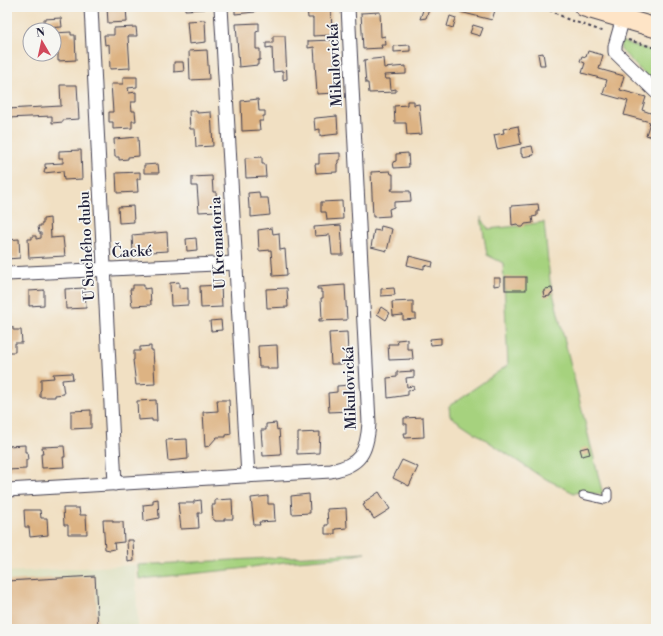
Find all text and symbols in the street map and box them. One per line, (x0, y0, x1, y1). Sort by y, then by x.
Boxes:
north arrow (22, 22, 62, 62)
street label: Mikulovická (323, 22, 347, 107)
text: N (35, 25, 46, 41)
street label: U Suchého dubu (75, 190, 99, 301)
street label: U Krematoria (206, 196, 230, 290)
street label: Čacké (111, 240, 153, 263)
street label: Mikulovická (339, 346, 361, 430)

